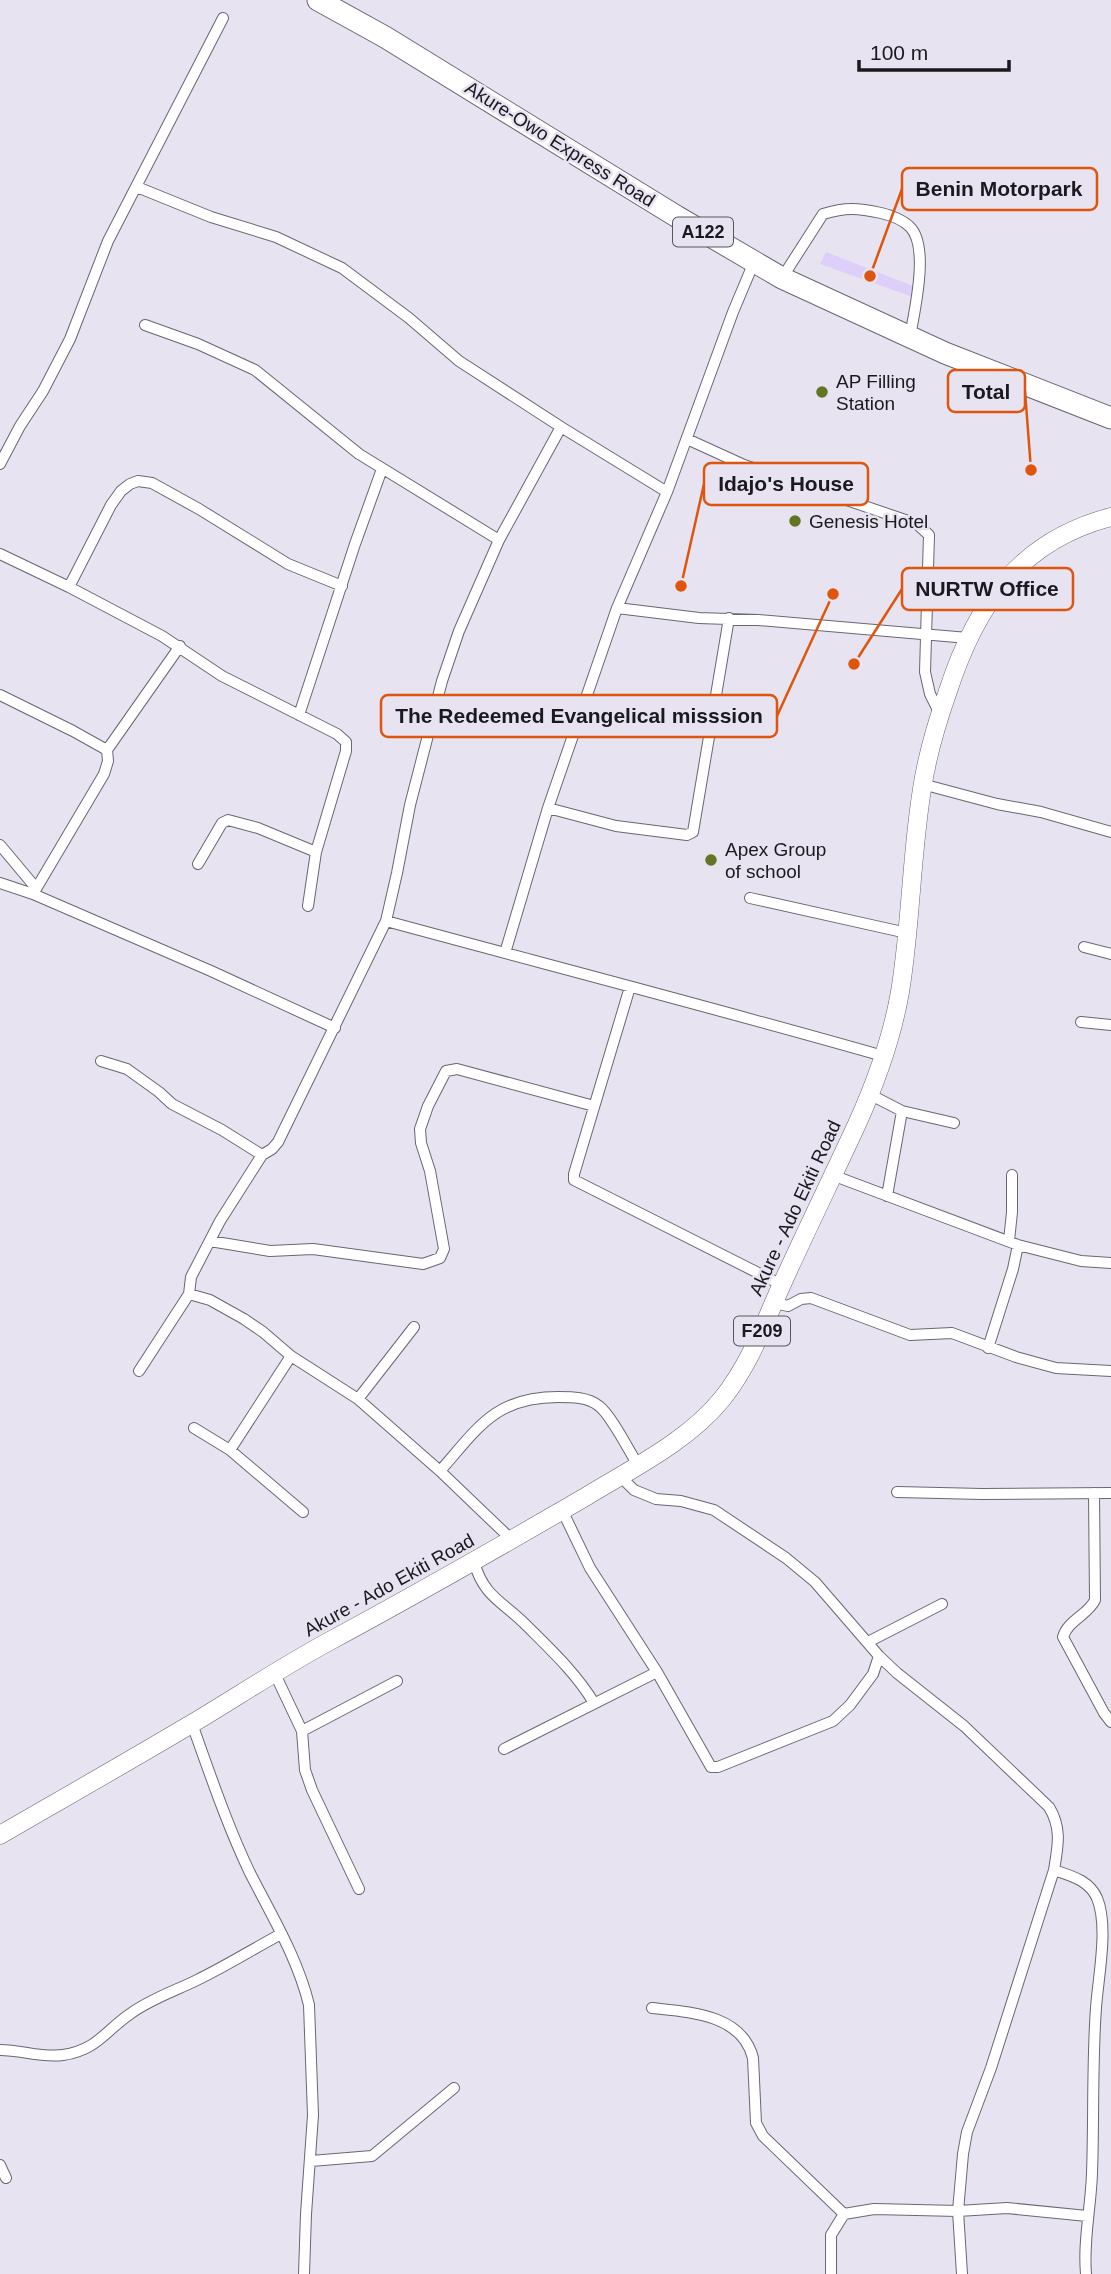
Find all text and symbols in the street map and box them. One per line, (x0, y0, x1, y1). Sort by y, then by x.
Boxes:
scale bar (859, 28, 1010, 72)
text: 100 m (870, 41, 928, 64)
street label: Akure-Owo Express Road (461, 77, 659, 211)
callout: Benin Motorpark (902, 168, 1097, 210)
text: Benin Motorpark (916, 177, 1083, 200)
road number: A122 (673, 218, 733, 246)
callout: Total (948, 370, 1025, 412)
place label: AP Filling Station (836, 371, 916, 414)
text: Total (962, 380, 1010, 403)
marker: AP Filling Station (814, 384, 830, 400)
callout: Idajo's House (704, 463, 868, 505)
text: Idajo's House (718, 472, 854, 495)
place label: Genesis Hotel (809, 511, 928, 532)
marker: Genesis Hotel (787, 513, 803, 529)
callout: NURTW Office (902, 568, 1073, 610)
text: NURTW Office (915, 577, 1059, 600)
callout: The Redeemed Evangelical misssion (381, 695, 777, 737)
text: The Redeemed Evangelical misssion (395, 704, 763, 727)
place label: Apex Group of school (725, 839, 826, 882)
marker: Apex Group of school (703, 852, 719, 868)
street label: Akure - Ado Ekiti Road (745, 1117, 845, 1299)
road number: F209 (734, 1316, 790, 1346)
street label: Akure - Ado Ekiti Road (300, 1529, 478, 1641)

